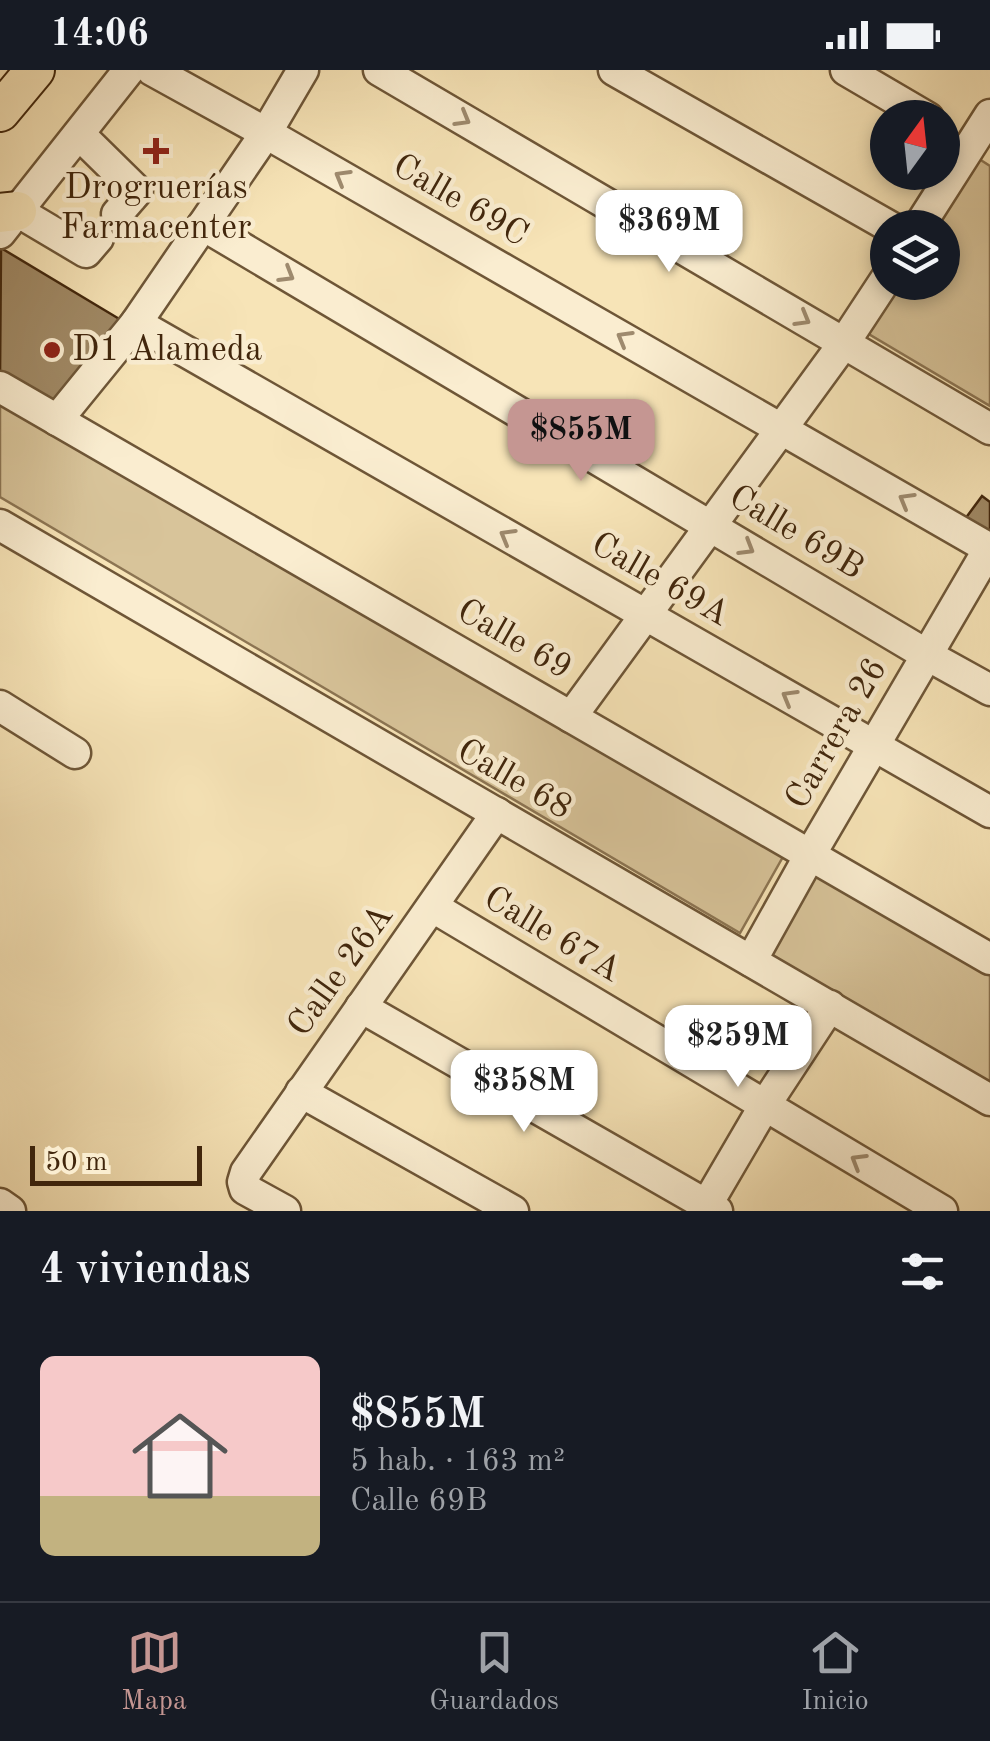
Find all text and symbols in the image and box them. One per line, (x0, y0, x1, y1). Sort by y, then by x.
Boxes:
text: 14:06 (50, 16, 149, 54)
north arrow (870, 100, 960, 190)
map controls (870, 100, 960, 300)
one-way arrow (452, 107, 470, 127)
marker: Drogruerías Farmacenter (145, 140, 167, 162)
street label: Calle 69C (386, 148, 534, 254)
one-way arrow (335, 169, 353, 189)
place label: Drogruerías Farmacenter (60, 171, 252, 246)
pin: $369M (599, 190, 739, 275)
text: $369M (618, 206, 720, 238)
button: layers (870, 210, 960, 300)
one-way arrow (276, 262, 294, 282)
one-way arrow (792, 307, 810, 327)
one-way arrow (617, 331, 635, 350)
place label: D1 Alameda (72, 333, 262, 368)
marker: D1 Alameda (41, 339, 63, 361)
pin: $855M (511, 399, 651, 484)
text: $855M (530, 415, 632, 447)
street label: Calle 69B (723, 479, 869, 587)
one-way arrow (899, 493, 917, 512)
street label: Calle 69A (585, 527, 735, 633)
one-way arrow (500, 528, 518, 548)
one-way arrow (736, 536, 754, 555)
street label: Calle 69 (451, 593, 577, 687)
street label: Carrera 26 (780, 653, 894, 815)
one-way arrow (782, 690, 800, 710)
street label: Calle 68 (451, 733, 577, 827)
street label: Calle 67A (477, 881, 627, 989)
street label: Calle 26A (282, 899, 400, 1043)
pin: $259M (668, 1005, 808, 1090)
text: $259M (687, 1021, 789, 1053)
pin: $358M (454, 1050, 594, 1135)
text: $358M (473, 1066, 575, 1098)
scale bar (30, 1141, 202, 1186)
text: 50 m (45, 1149, 108, 1177)
one-way arrow (851, 1154, 869, 1173)
icon: filters (895, 1244, 950, 1299)
text: 4 viviendas (40, 1250, 251, 1292)
text: $855M (350, 1395, 485, 1437)
icon: home (120, 1396, 240, 1516)
text: 5 hab. · 163 m² (350, 1446, 565, 1478)
text: Calle 69B (350, 1486, 487, 1518)
tab: Mapa (121, 1625, 187, 1720)
tab: Guardados (429, 1625, 559, 1720)
tab: Inicio (801, 1625, 869, 1720)

